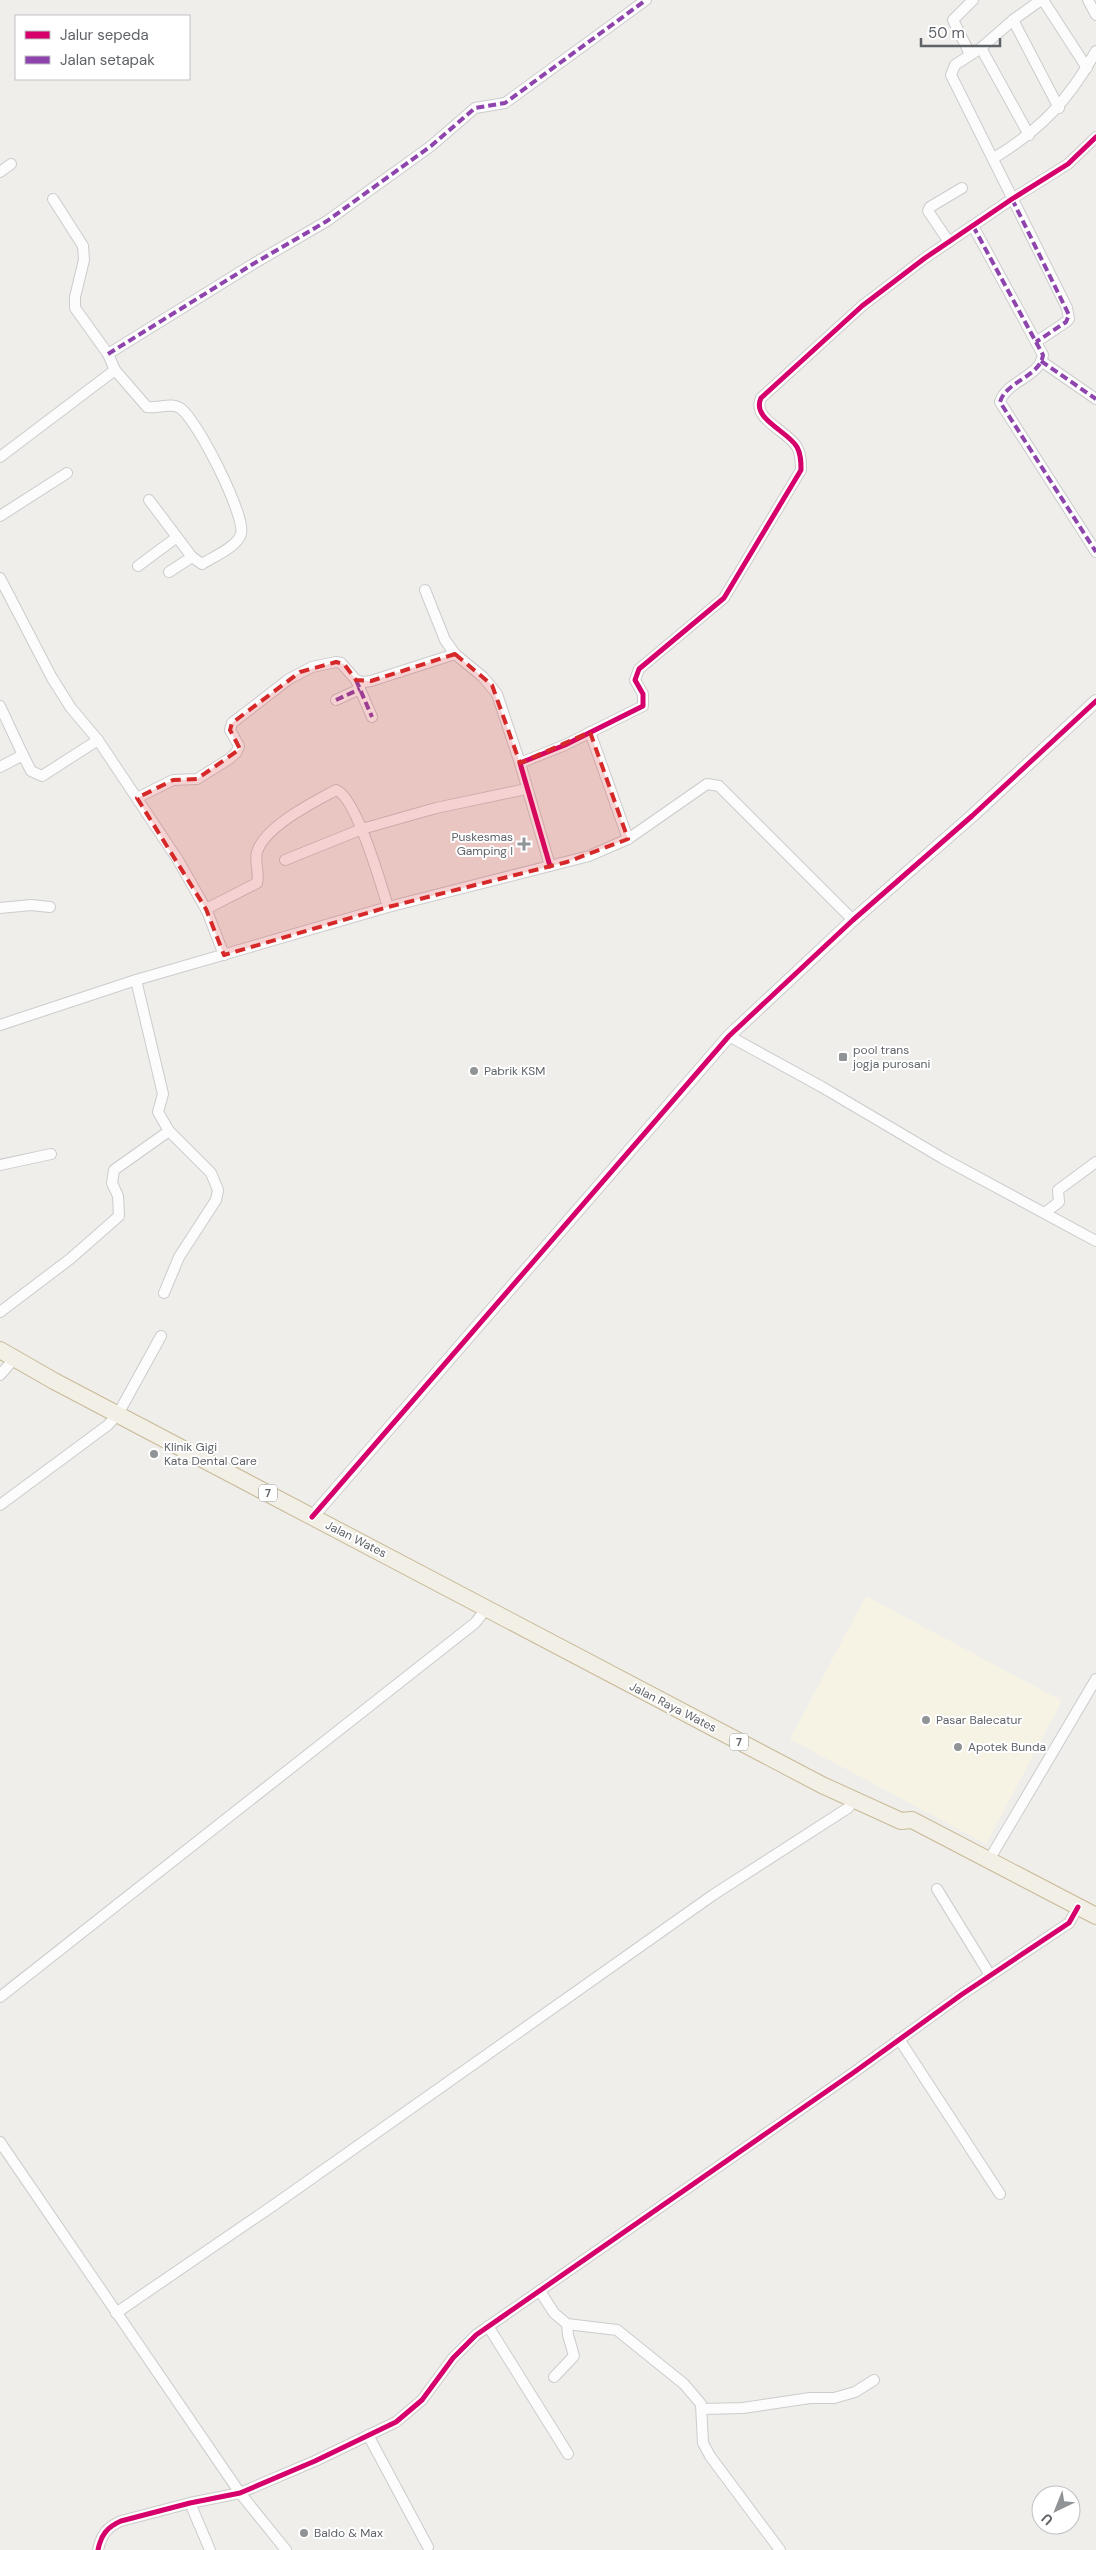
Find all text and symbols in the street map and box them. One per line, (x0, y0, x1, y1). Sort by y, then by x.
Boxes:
legend (15, 15, 190, 80)
scale bar (921, 15, 1000, 47)
text: 50 m (928, 23, 965, 43)
text: Jalur sepeda (60, 25, 149, 45)
text: Jalan setapak (60, 50, 155, 70)
place label: Puskesmas Gamping I (451, 829, 513, 859)
marker: Puskesmas Gamping I (517, 837, 531, 851)
place label: pool trans jogja purosani (852, 1042, 931, 1072)
marker: pool trans jogja purosani (837, 1051, 849, 1063)
place label: Pabrik KSM (484, 1063, 545, 1079)
marker: Pabrik KSM (468, 1065, 480, 1077)
place label: Klinik Gigi Kata Dental Care (164, 1439, 257, 1469)
marker: Klinik Gigi Kata Dental Care (148, 1448, 160, 1460)
road number: 7 (259, 1485, 277, 1502)
street label: Jalan Wates (323, 1517, 389, 1561)
street label: Jalan Raya Wates (627, 1678, 719, 1736)
place label: Pasar Balecatur (936, 1712, 1022, 1728)
marker: Pasar Balecatur (920, 1714, 932, 1726)
road number: 7 (730, 1734, 748, 1750)
place label: Apotek Bunda (968, 1739, 1046, 1755)
marker: Apotek Bunda (952, 1741, 964, 1753)
north arrow (1031, 2485, 1081, 2535)
text: U (1037, 2510, 1057, 2529)
place label: Baldo & Max (314, 2525, 383, 2541)
marker: Baldo & Max (298, 2527, 310, 2539)

